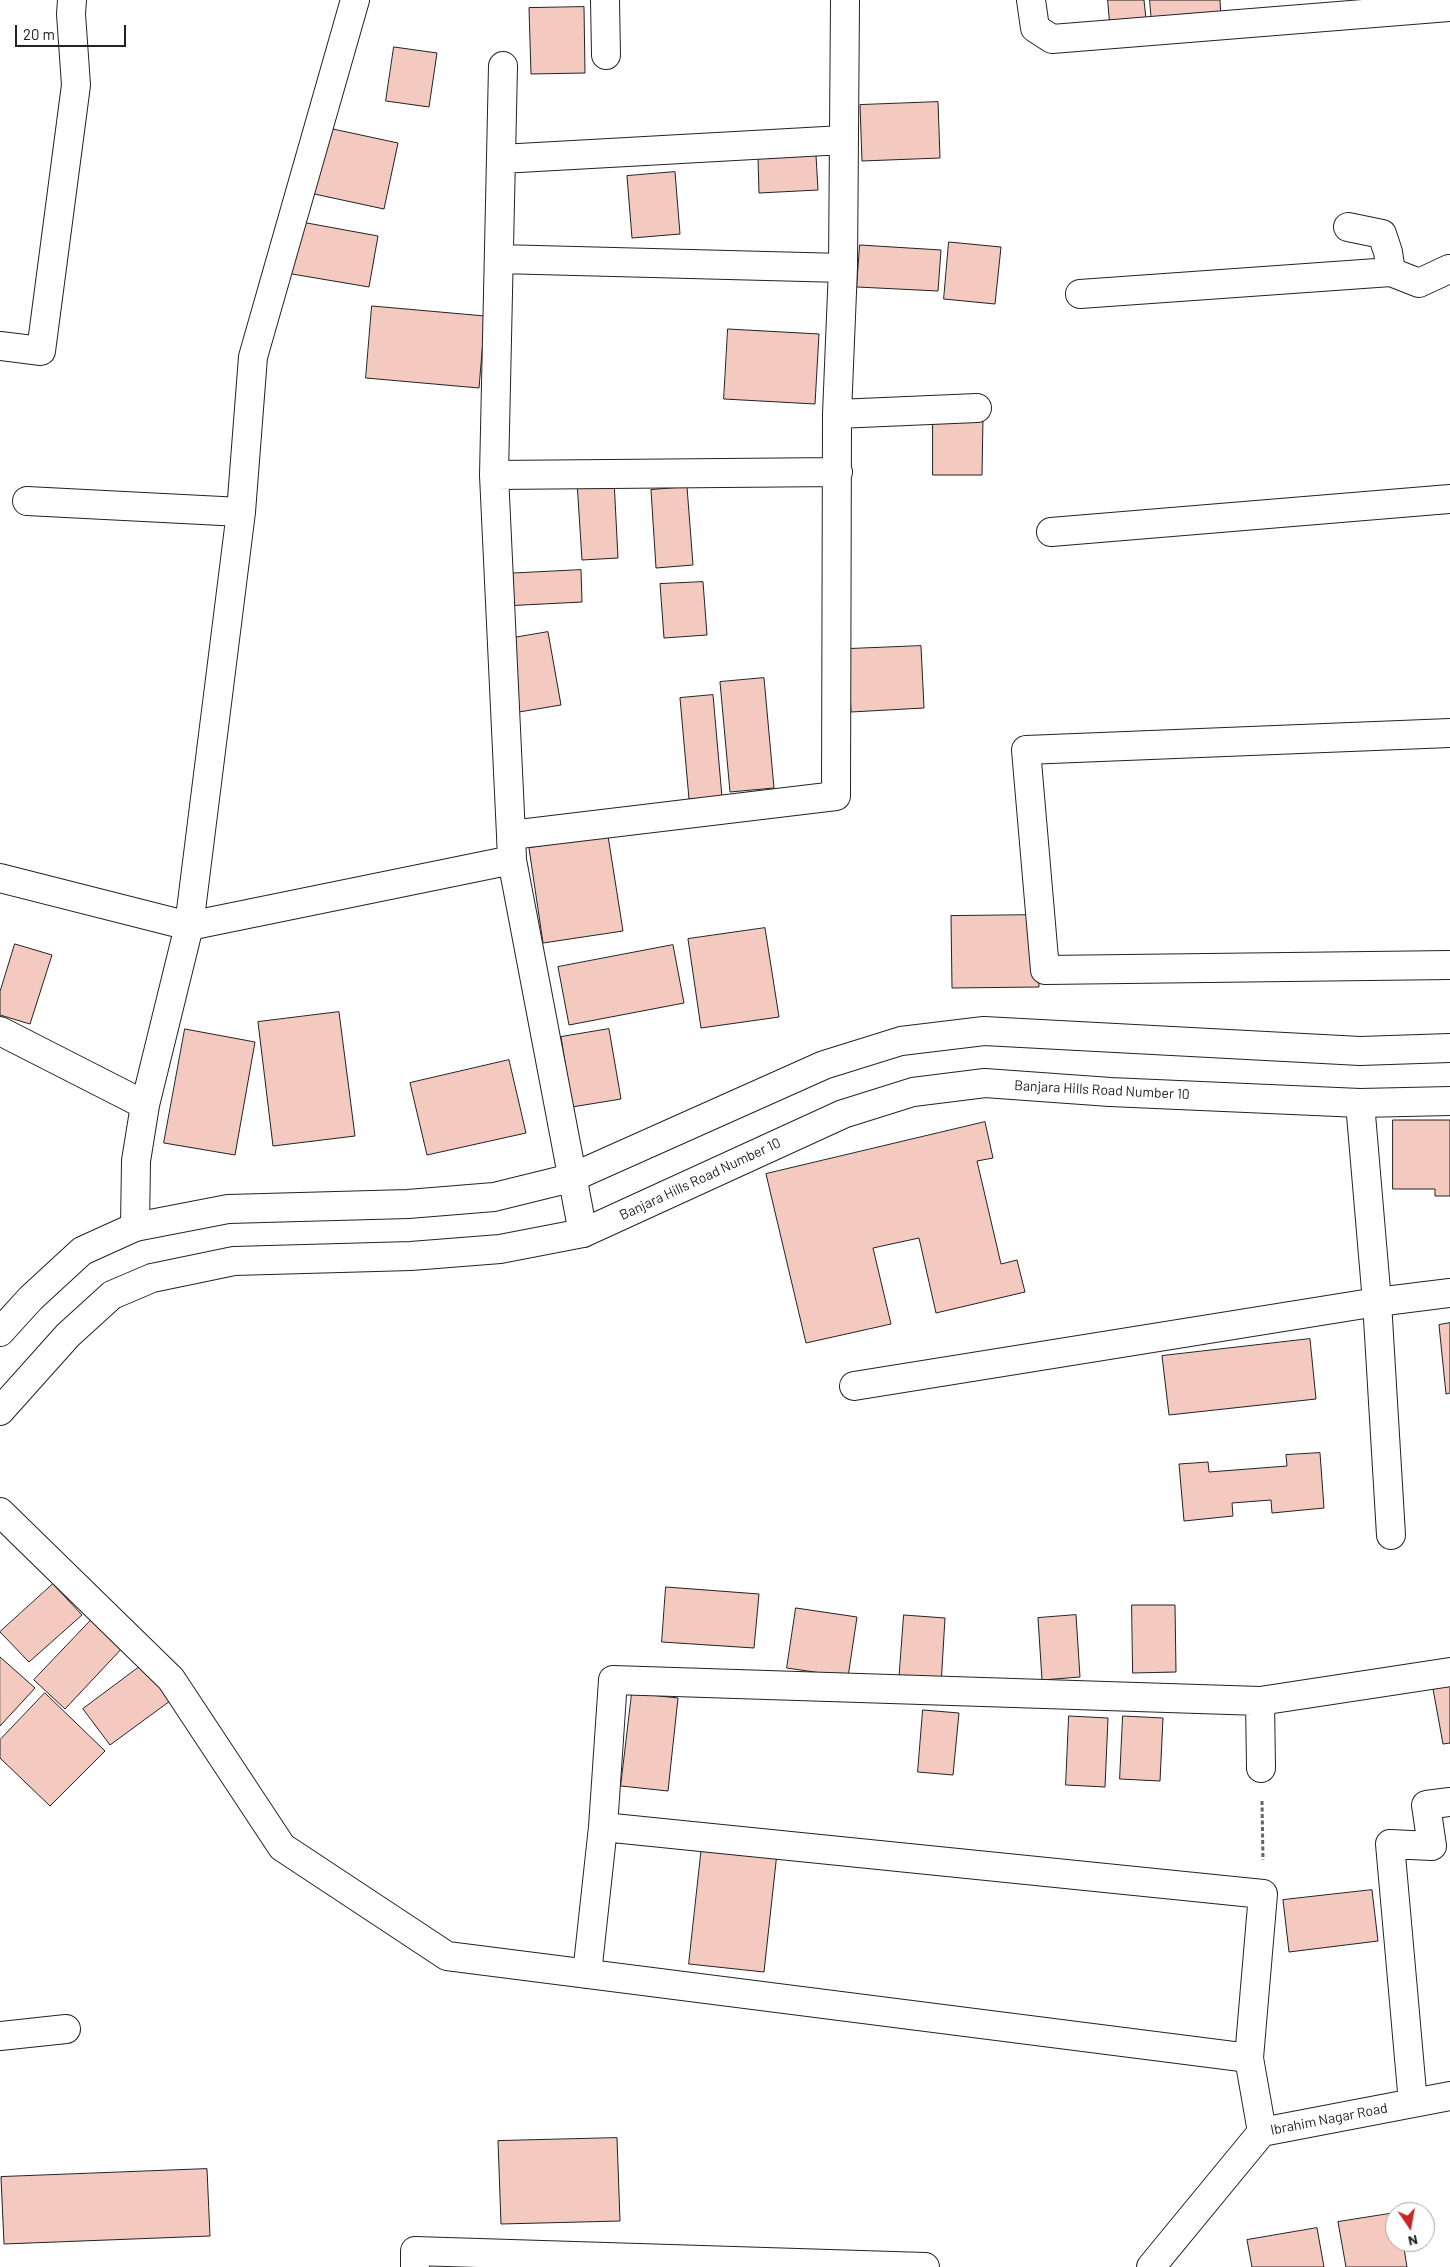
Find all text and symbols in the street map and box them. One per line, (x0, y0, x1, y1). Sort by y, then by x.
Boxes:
scale bar (18, 15, 129, 47)
text: 20 m (23, 25, 55, 43)
street label: Banjara Hills Road Number 10 (1014, 1077, 1190, 1103)
street label: Banjara Hills Road Number 10 (617, 1134, 783, 1224)
street label: Ibrahim Nagar Road (1269, 2099, 1389, 2139)
north arrow (1385, 2202, 1435, 2252)
text: N (1407, 2232, 1419, 2250)

